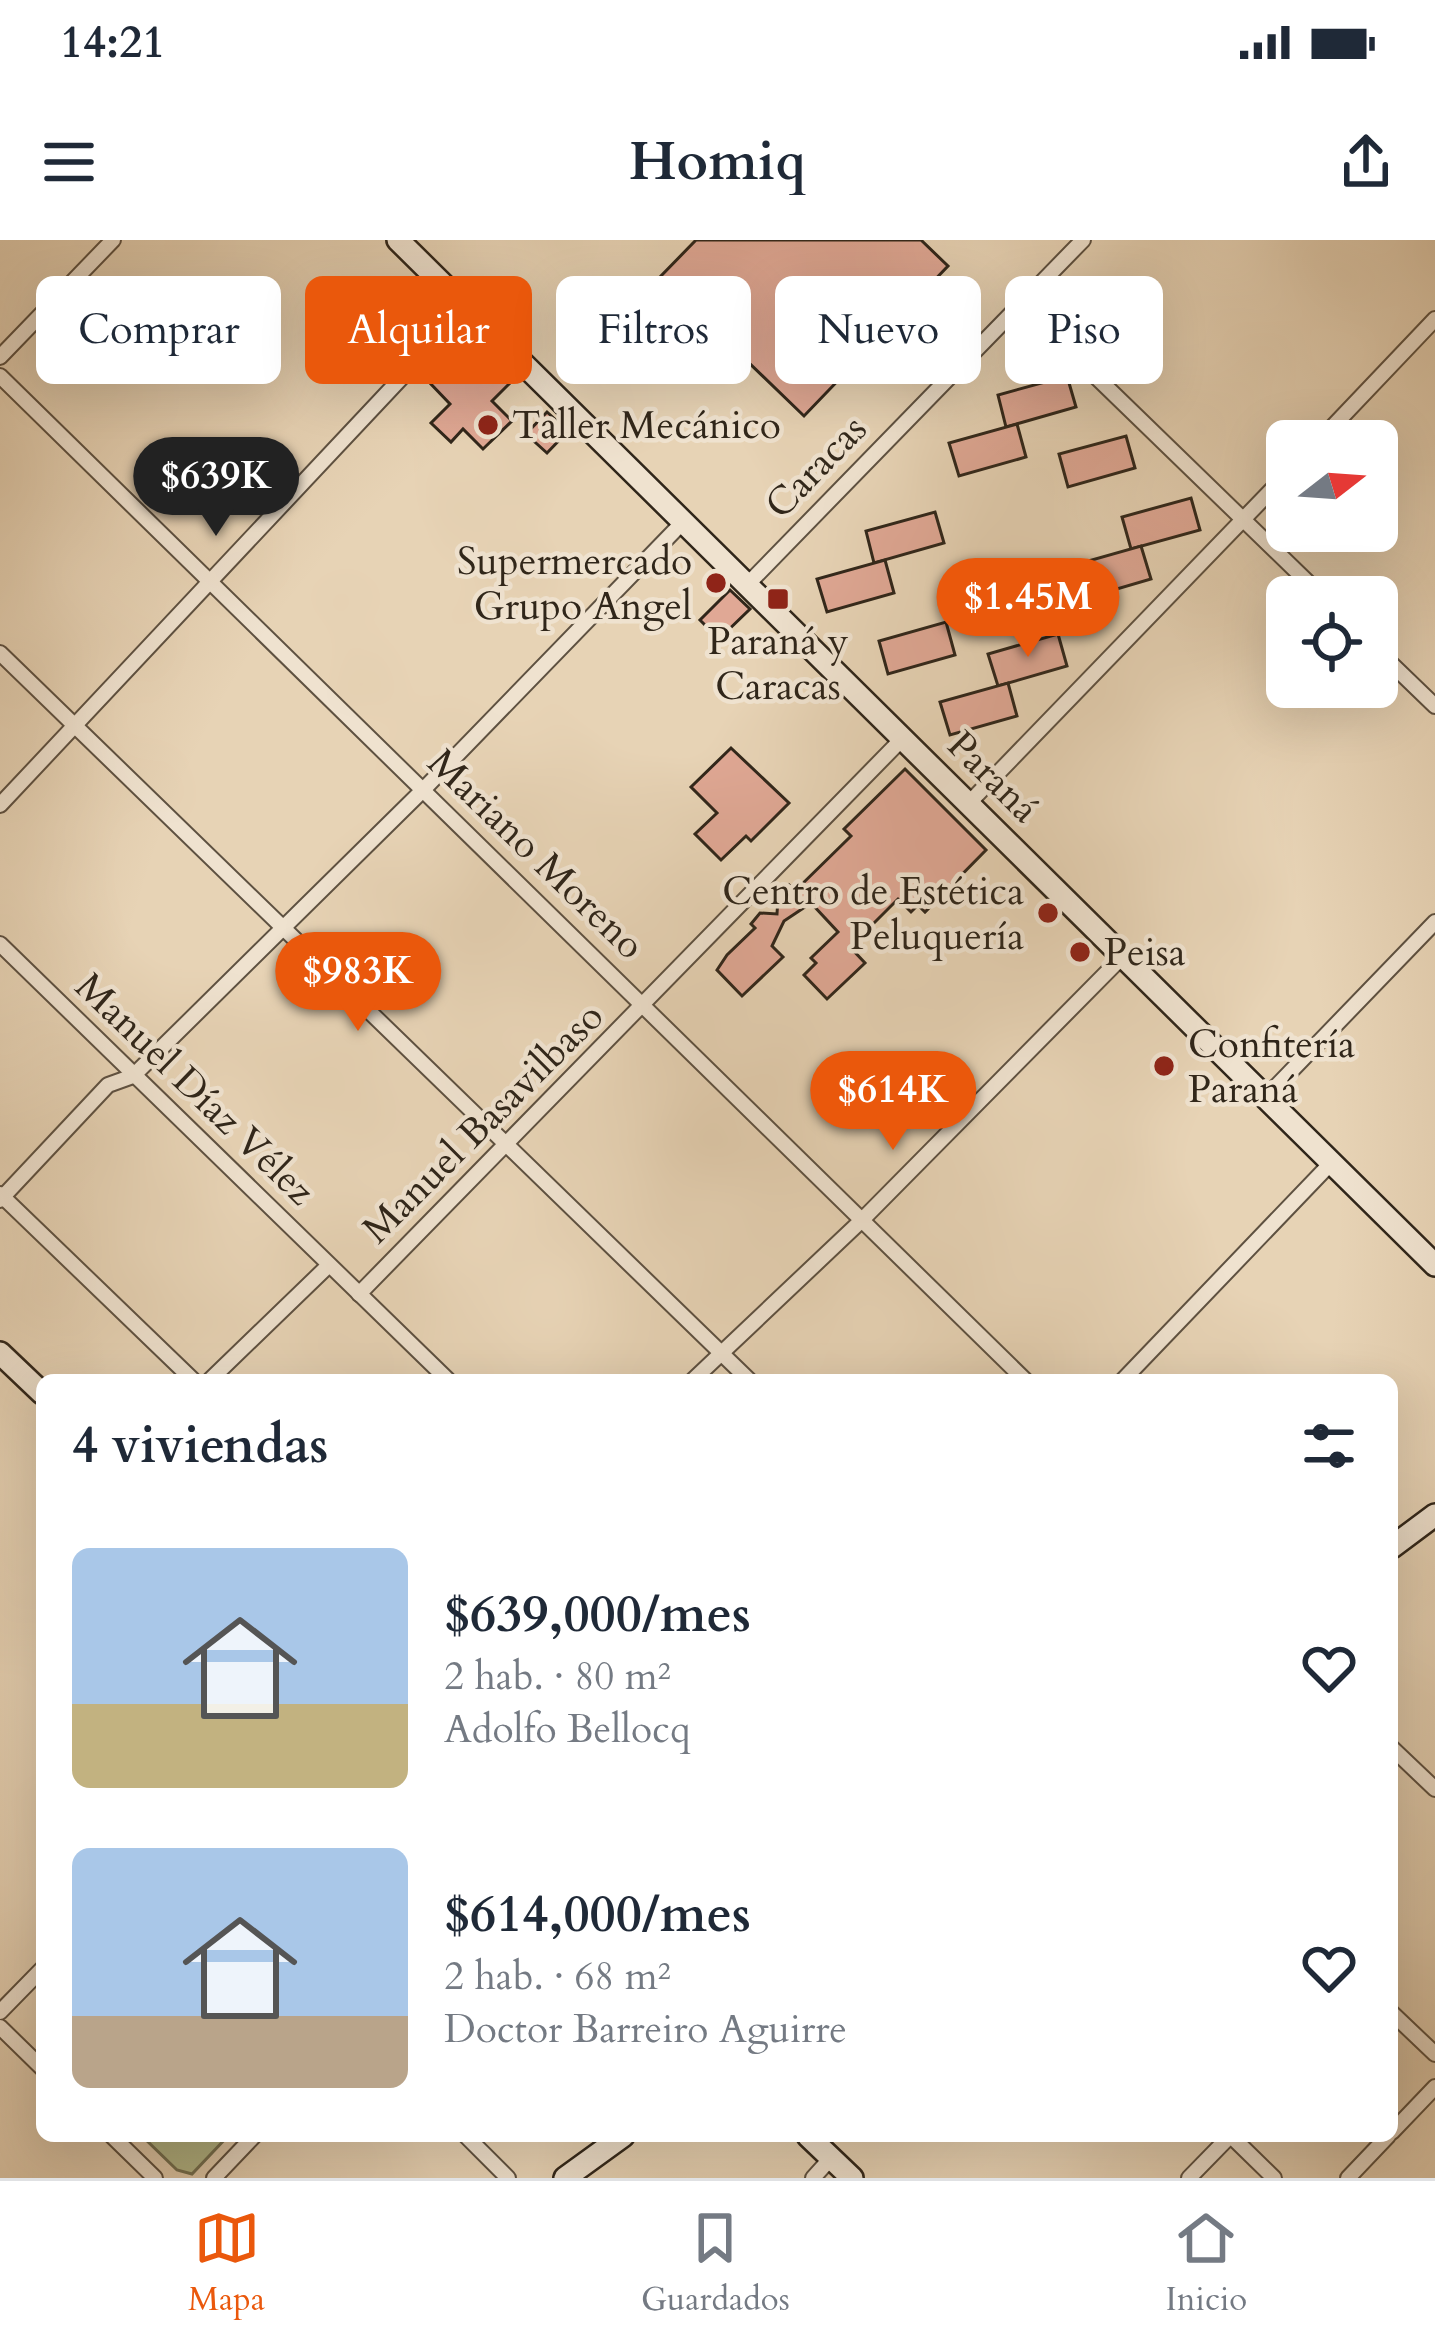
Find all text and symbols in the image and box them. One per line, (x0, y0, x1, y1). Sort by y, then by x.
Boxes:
text: 14:21 (60, 12, 165, 73)
text: Homiq (629, 126, 806, 199)
icon: menu (36, 129, 102, 195)
icon: share (1333, 129, 1399, 195)
chip: Comprar (36, 276, 281, 384)
chip: Alquilar (305, 276, 532, 384)
chip: Filtros (556, 276, 751, 384)
chip: Nuevo (775, 276, 981, 384)
chip: Piso (1005, 276, 1163, 384)
place label: Taller Mecánico (512, 399, 781, 452)
street label: Caracas (753, 403, 879, 531)
marker: Taller Mecánico (475, 412, 501, 438)
north arrow (1266, 420, 1398, 552)
map controls (1266, 420, 1398, 708)
pin: $639K (132, 437, 300, 539)
text: $639K (160, 449, 272, 502)
place label: Supermercado Grupo Angel (457, 535, 692, 633)
pin: $1.45M (930, 558, 1126, 660)
marker: Supermercado Grupo Angel (703, 570, 729, 596)
text: $1.45M (963, 570, 1093, 623)
button: locate (1266, 576, 1398, 708)
marker: Paraná y Caracas (765, 586, 791, 612)
place label: Paraná y Caracas (707, 615, 849, 713)
street label: Paraná (935, 719, 1051, 835)
street label: Mariano Moreno (416, 737, 656, 971)
place label: Centro de Estética Peluquería (722, 865, 1024, 963)
marker: Centro de Estética Peluquería (1035, 900, 1061, 926)
place label: Peisa (1104, 926, 1186, 979)
pin: $983K (274, 932, 442, 1034)
marker: Peisa (1067, 939, 1093, 965)
text: $983K (302, 944, 414, 997)
street label: Manuel Díaz Vélez (64, 961, 326, 1217)
street label: Manuel Basavilbaso (351, 991, 615, 1255)
place label: Confitería Paraná (1188, 1018, 1355, 1116)
pin: $614K (809, 1051, 977, 1153)
marker: Confitería Paraná (1151, 1053, 1177, 1079)
text: $614K (837, 1063, 949, 1116)
text: 4 viviendas (72, 1411, 328, 1481)
icon: filters (1296, 1413, 1362, 1479)
text: $639,000/mes (444, 1580, 751, 1650)
icon: home (168, 1596, 312, 1740)
icon: heart (1296, 1635, 1362, 1701)
text: 2 hab. · 80 m² (444, 1650, 671, 1703)
text: Adolfo Bellocq (444, 1703, 691, 1756)
text: $614,000/mes (444, 1880, 751, 1950)
icon: home (168, 1896, 312, 2040)
icon: heart (1296, 1935, 1362, 2001)
text: 2 hab. · 68 m² (444, 1950, 671, 2003)
text: Doctor Barreiro Aguirre (444, 2003, 847, 2056)
tab: Mapa (188, 2205, 265, 2322)
tab: Guardados (641, 2205, 790, 2322)
tab: Inicio (1166, 2205, 1247, 2322)

